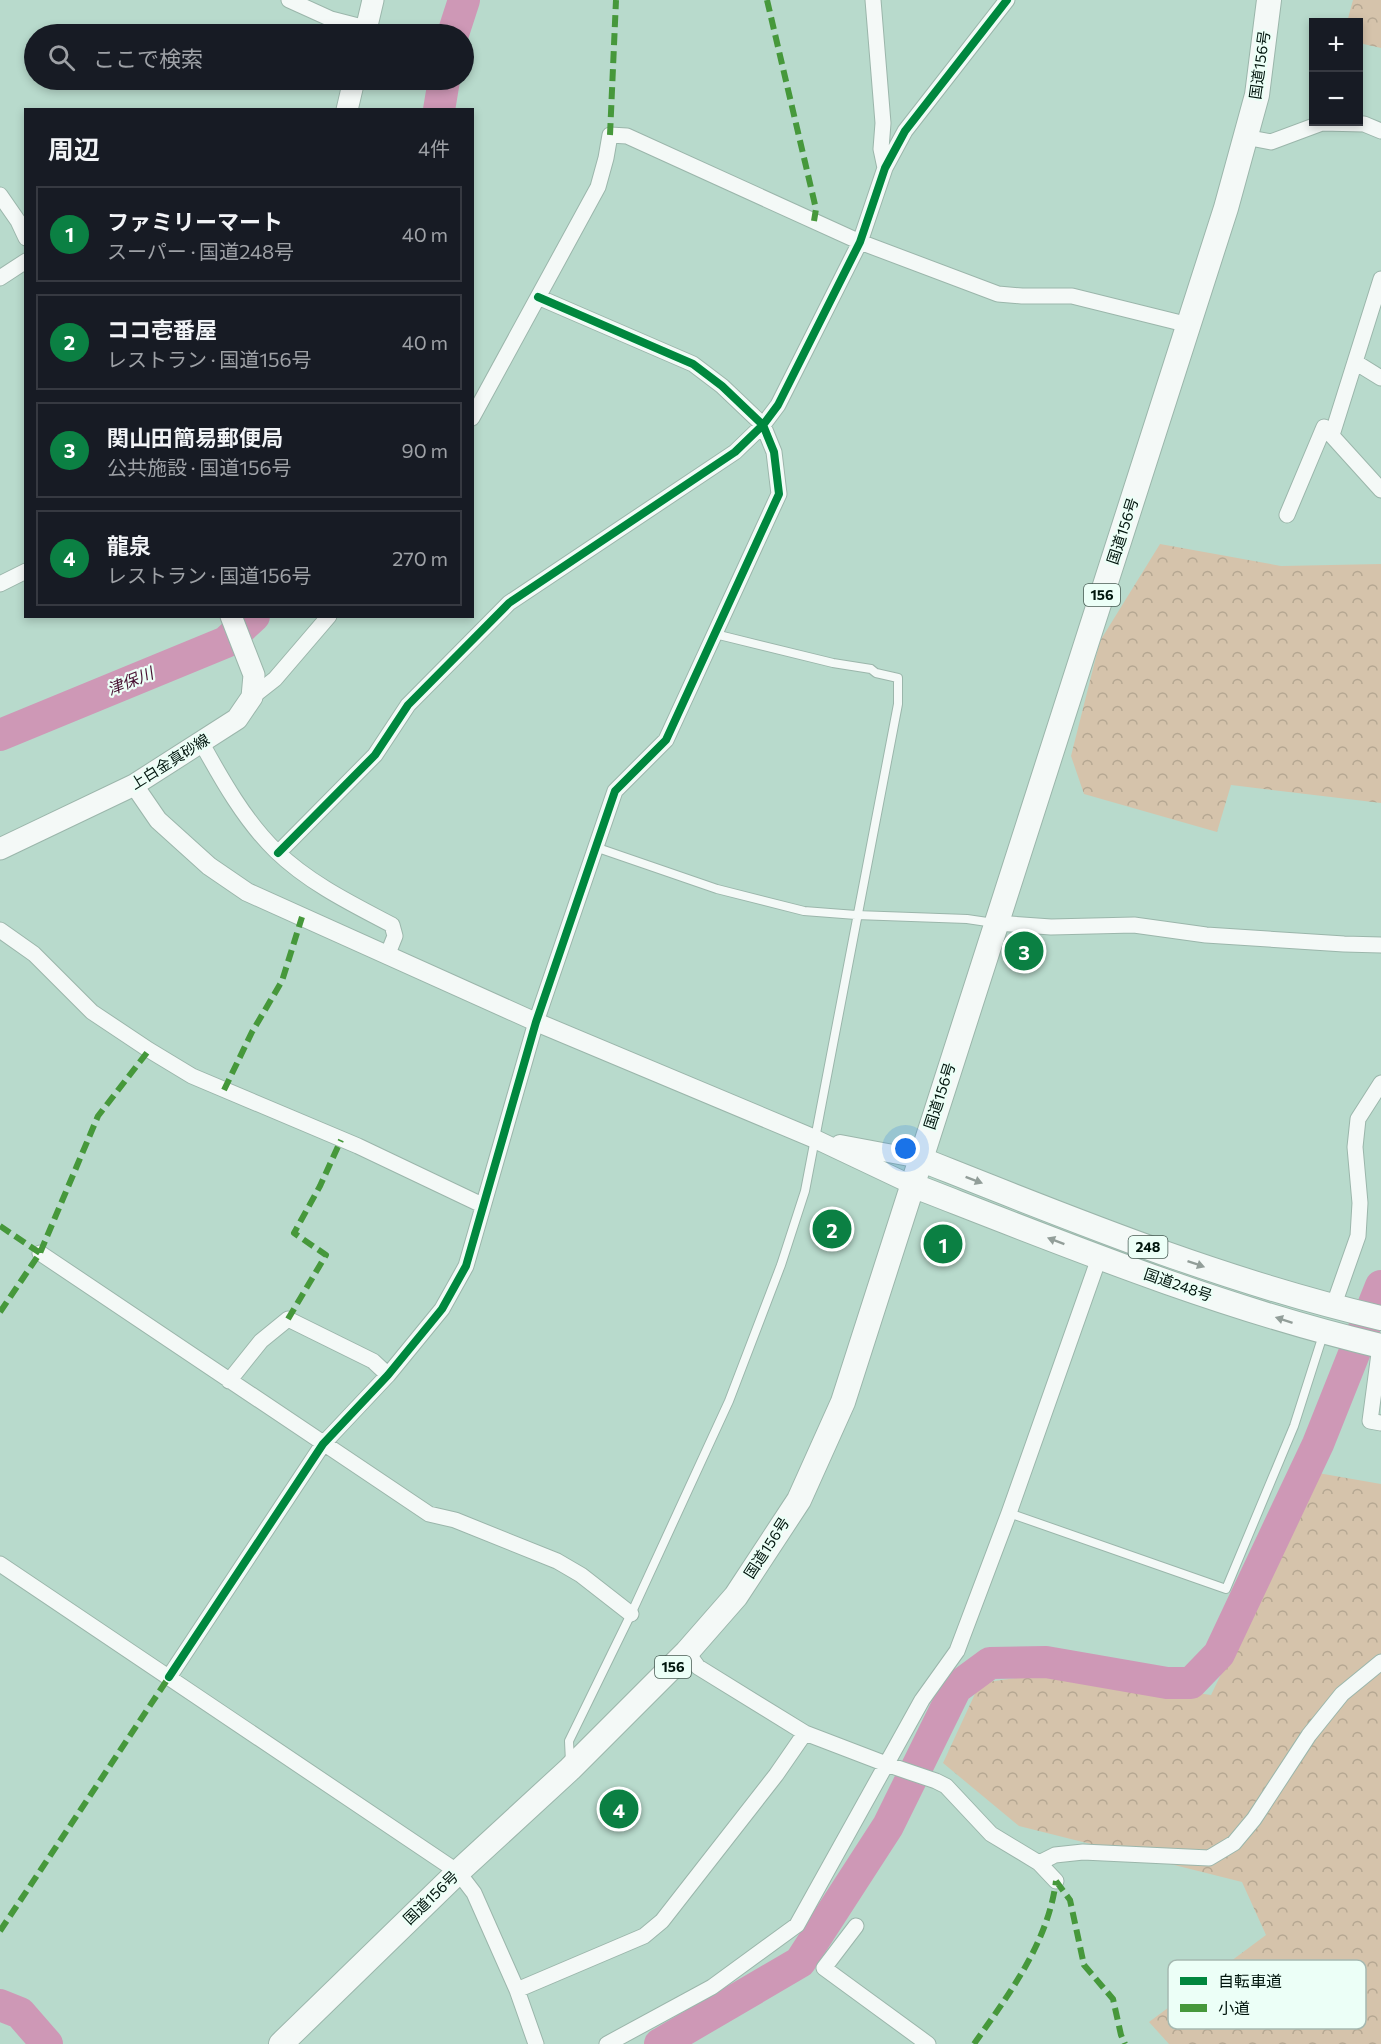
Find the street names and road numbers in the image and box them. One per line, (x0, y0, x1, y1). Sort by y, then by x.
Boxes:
street label: 国道156号 (1245, 29, 1273, 100)
street label: 国道156号 (1103, 495, 1141, 566)
road number: 156 (1084, 584, 1120, 606)
street label: 上白金真砂線 (127, 730, 212, 793)
street label: 国道156号 (920, 1060, 958, 1131)
road number: 248 (1128, 1236, 1168, 1258)
street label: 国道248号 (1142, 1264, 1215, 1304)
street label: 国道156号 (740, 1514, 793, 1581)
road number: 156 (655, 1656, 691, 1678)
street label: 国道156号 (399, 1867, 461, 1928)

